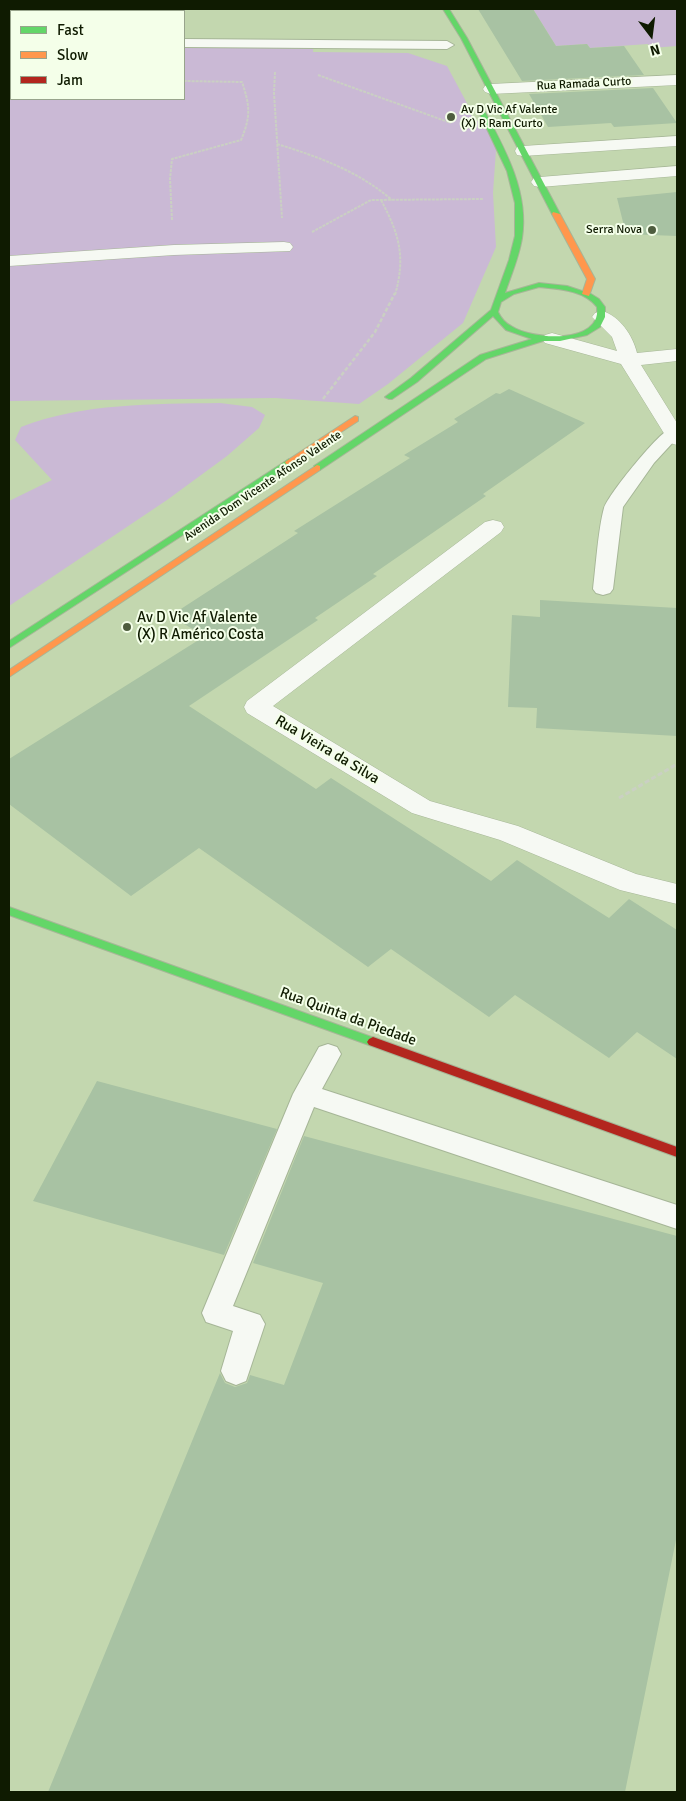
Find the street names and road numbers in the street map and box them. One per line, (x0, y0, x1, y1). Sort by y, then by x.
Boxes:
street label: Rua Ramada Curto (536, 74, 632, 94)
street label: Avenida Dom Vicente Afonso Valente (181, 428, 345, 544)
street label: Rua Vieira da Silva (272, 712, 382, 788)
street label: Rua Quinta da Piedade (277, 984, 419, 1050)

